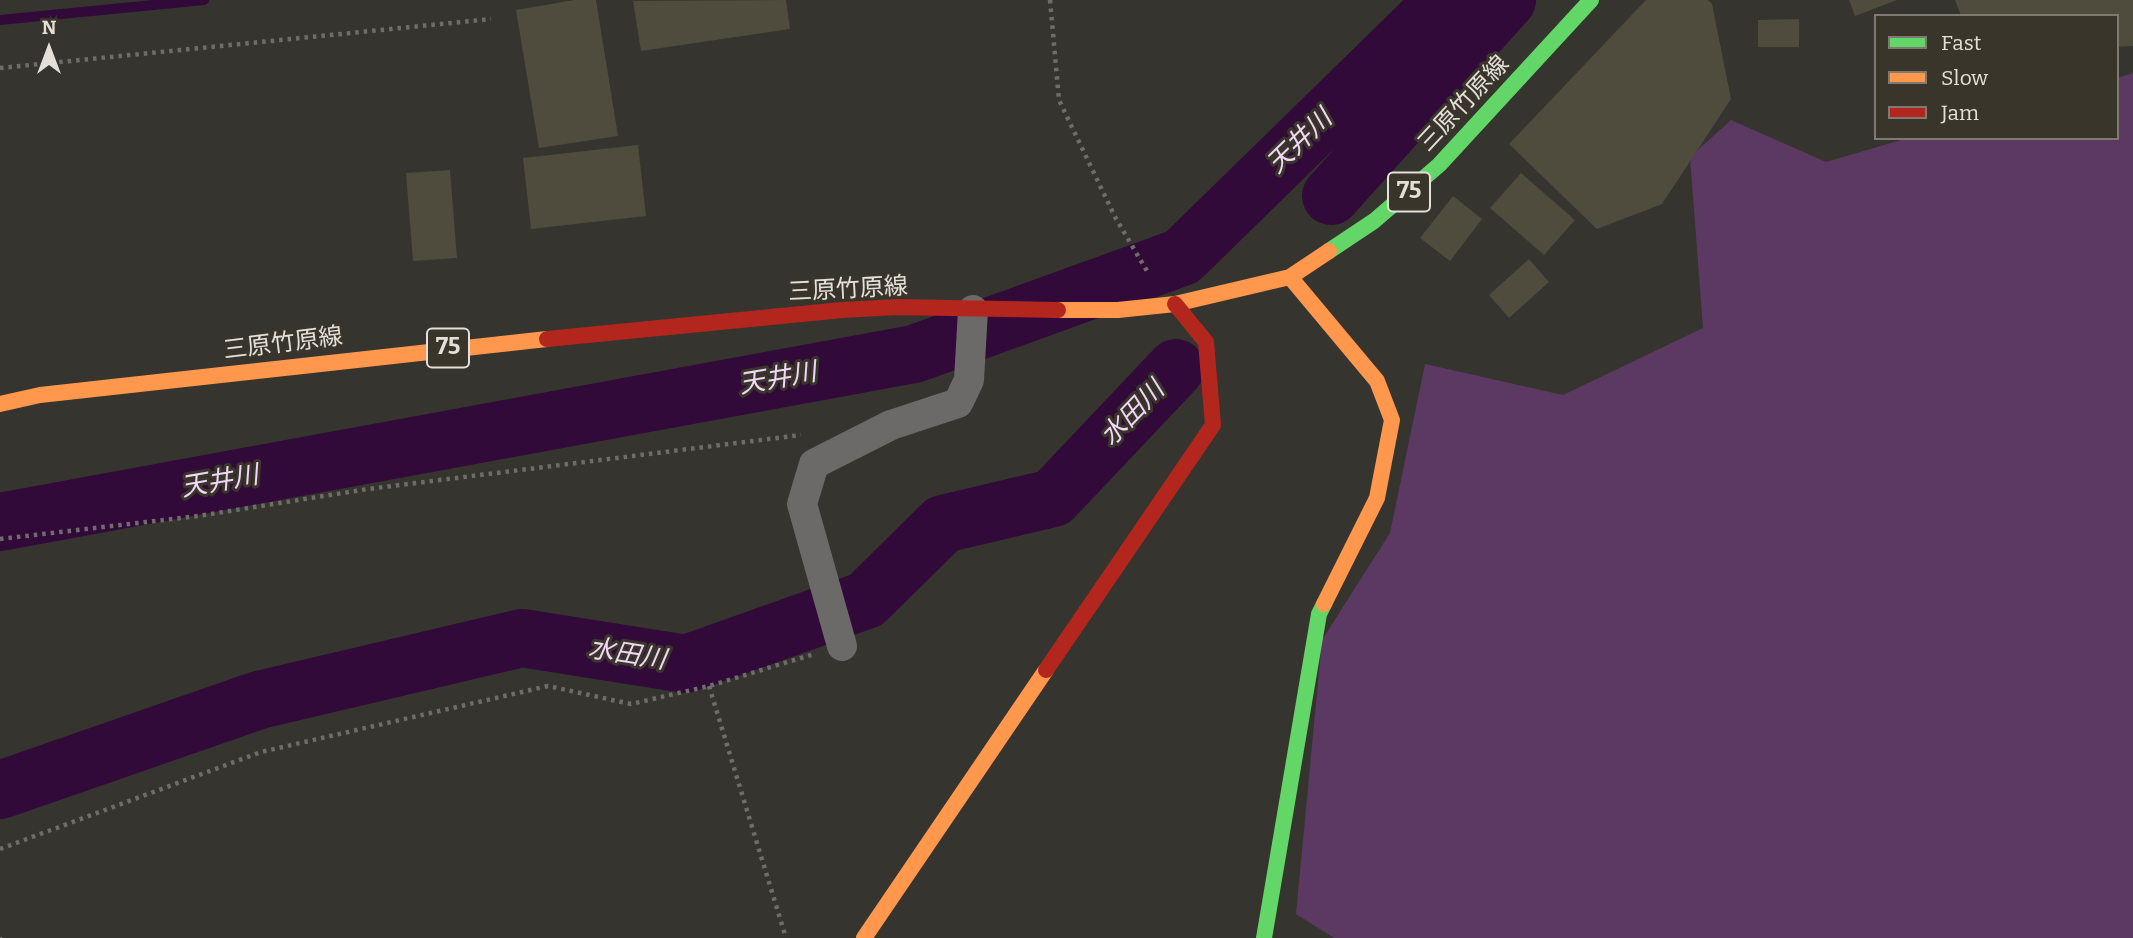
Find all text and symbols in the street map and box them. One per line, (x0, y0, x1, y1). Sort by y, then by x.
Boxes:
north arrow (14, 14, 84, 84)
legend (1874, 14, 2119, 140)
text: N (42, 16, 56, 39)
text: Fast (1941, 30, 1981, 56)
street label: 三原竹原線 (1413, 50, 1515, 158)
text: Slow (1941, 65, 1988, 91)
text: Jam (1941, 100, 1979, 126)
water label: 天井川 (1261, 104, 1339, 180)
road number: 75 (1388, 172, 1430, 211)
street label: 三原竹原線 (787, 272, 909, 308)
street label: 三原竹原線 (222, 322, 344, 366)
road number: 75 (427, 328, 469, 368)
water label: 天井川 (737, 357, 819, 401)
water label: 水田川 (1095, 375, 1171, 453)
water label: 天井川 (179, 460, 261, 504)
water label: 水田川 (586, 633, 668, 677)

